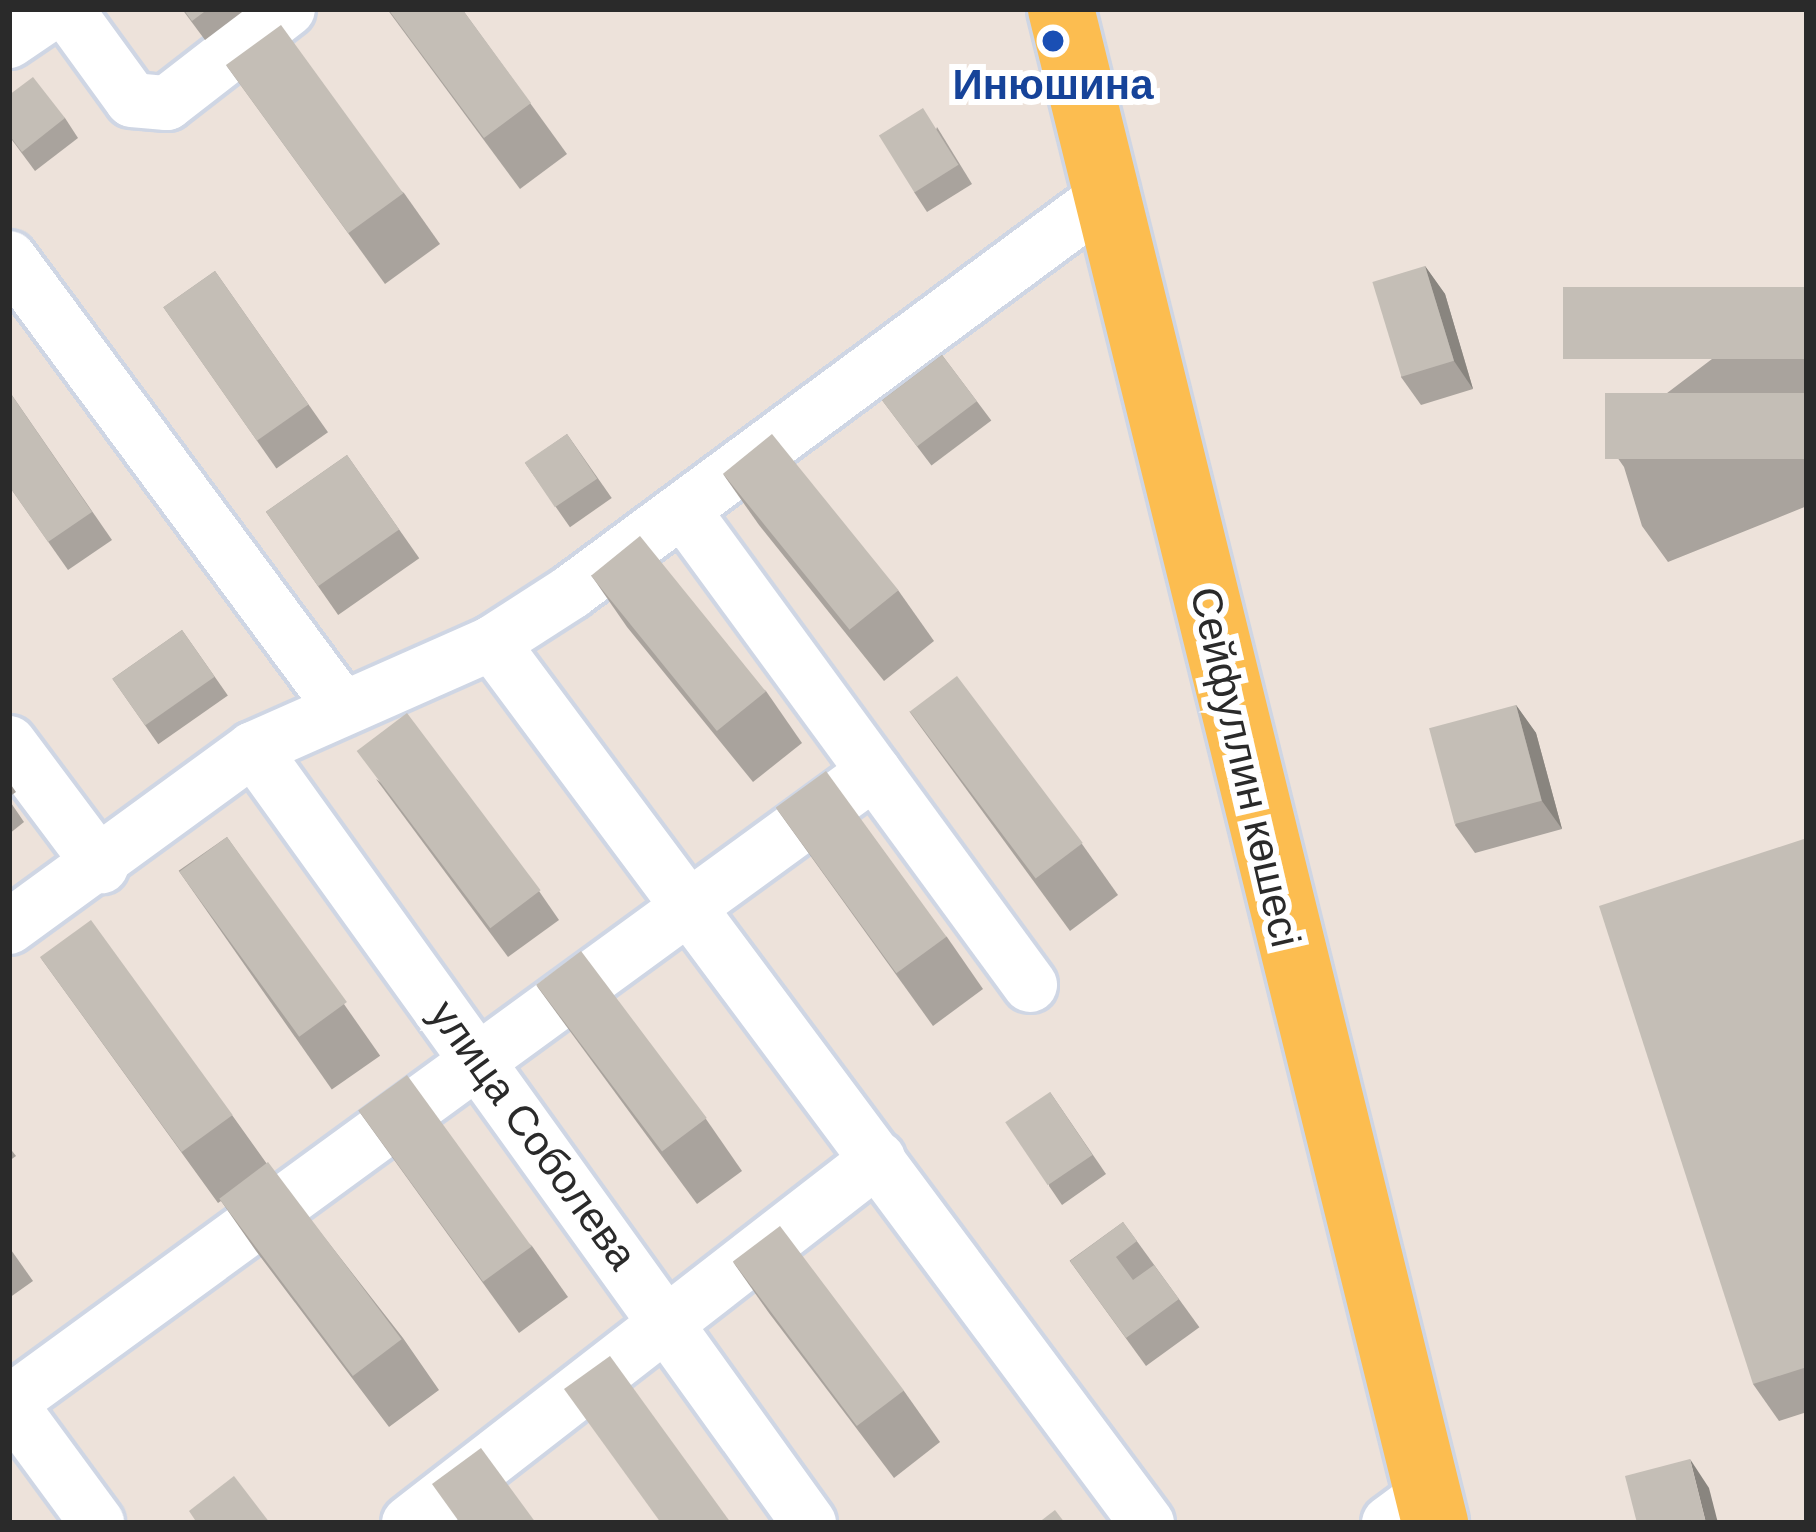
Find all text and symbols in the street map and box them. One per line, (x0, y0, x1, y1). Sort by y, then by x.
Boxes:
marker: Инюшина (1040, 28, 1066, 54)
place label: Инюшина (953, 60, 1153, 110)
street label: Сейфуллин көшесі (1179, 582, 1311, 952)
street label: улица Соболева (418, 991, 648, 1279)

